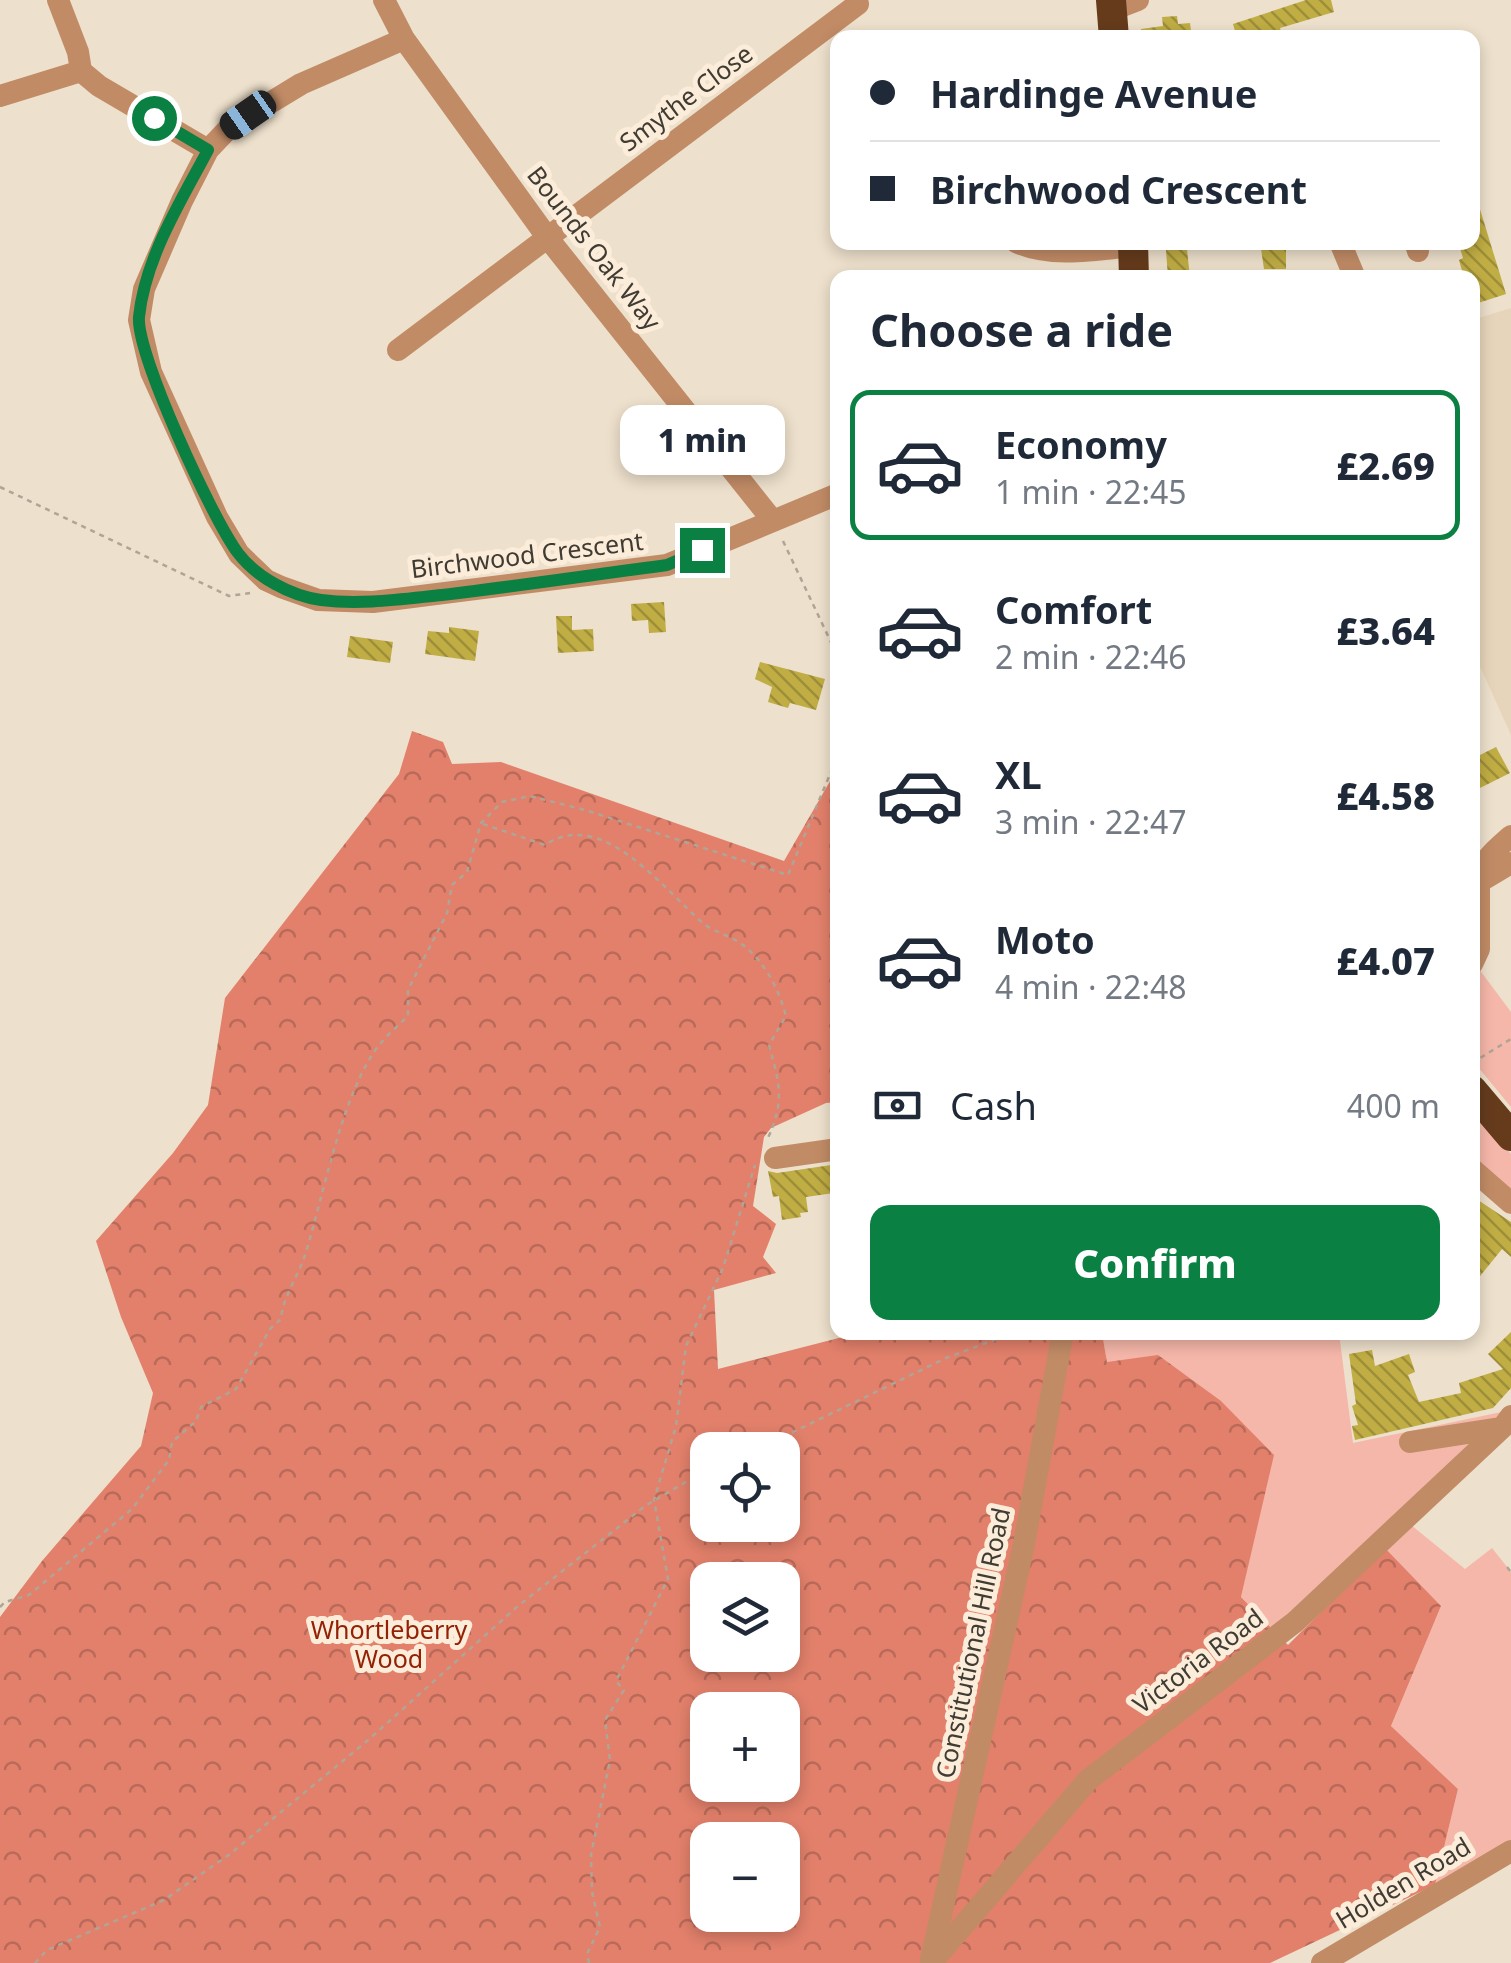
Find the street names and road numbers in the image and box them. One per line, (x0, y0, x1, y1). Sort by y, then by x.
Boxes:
street label: Smythe Close (612, 36, 759, 158)
street label: Bounds Oak Way (520, 158, 670, 336)
street label: Birchwood Crescent (409, 523, 645, 585)
street label: Constitutional Hill Road (927, 1504, 1017, 1781)
street label: Victoria Road (1125, 1600, 1270, 1720)
street label: Holden Road (1329, 1829, 1476, 1936)

